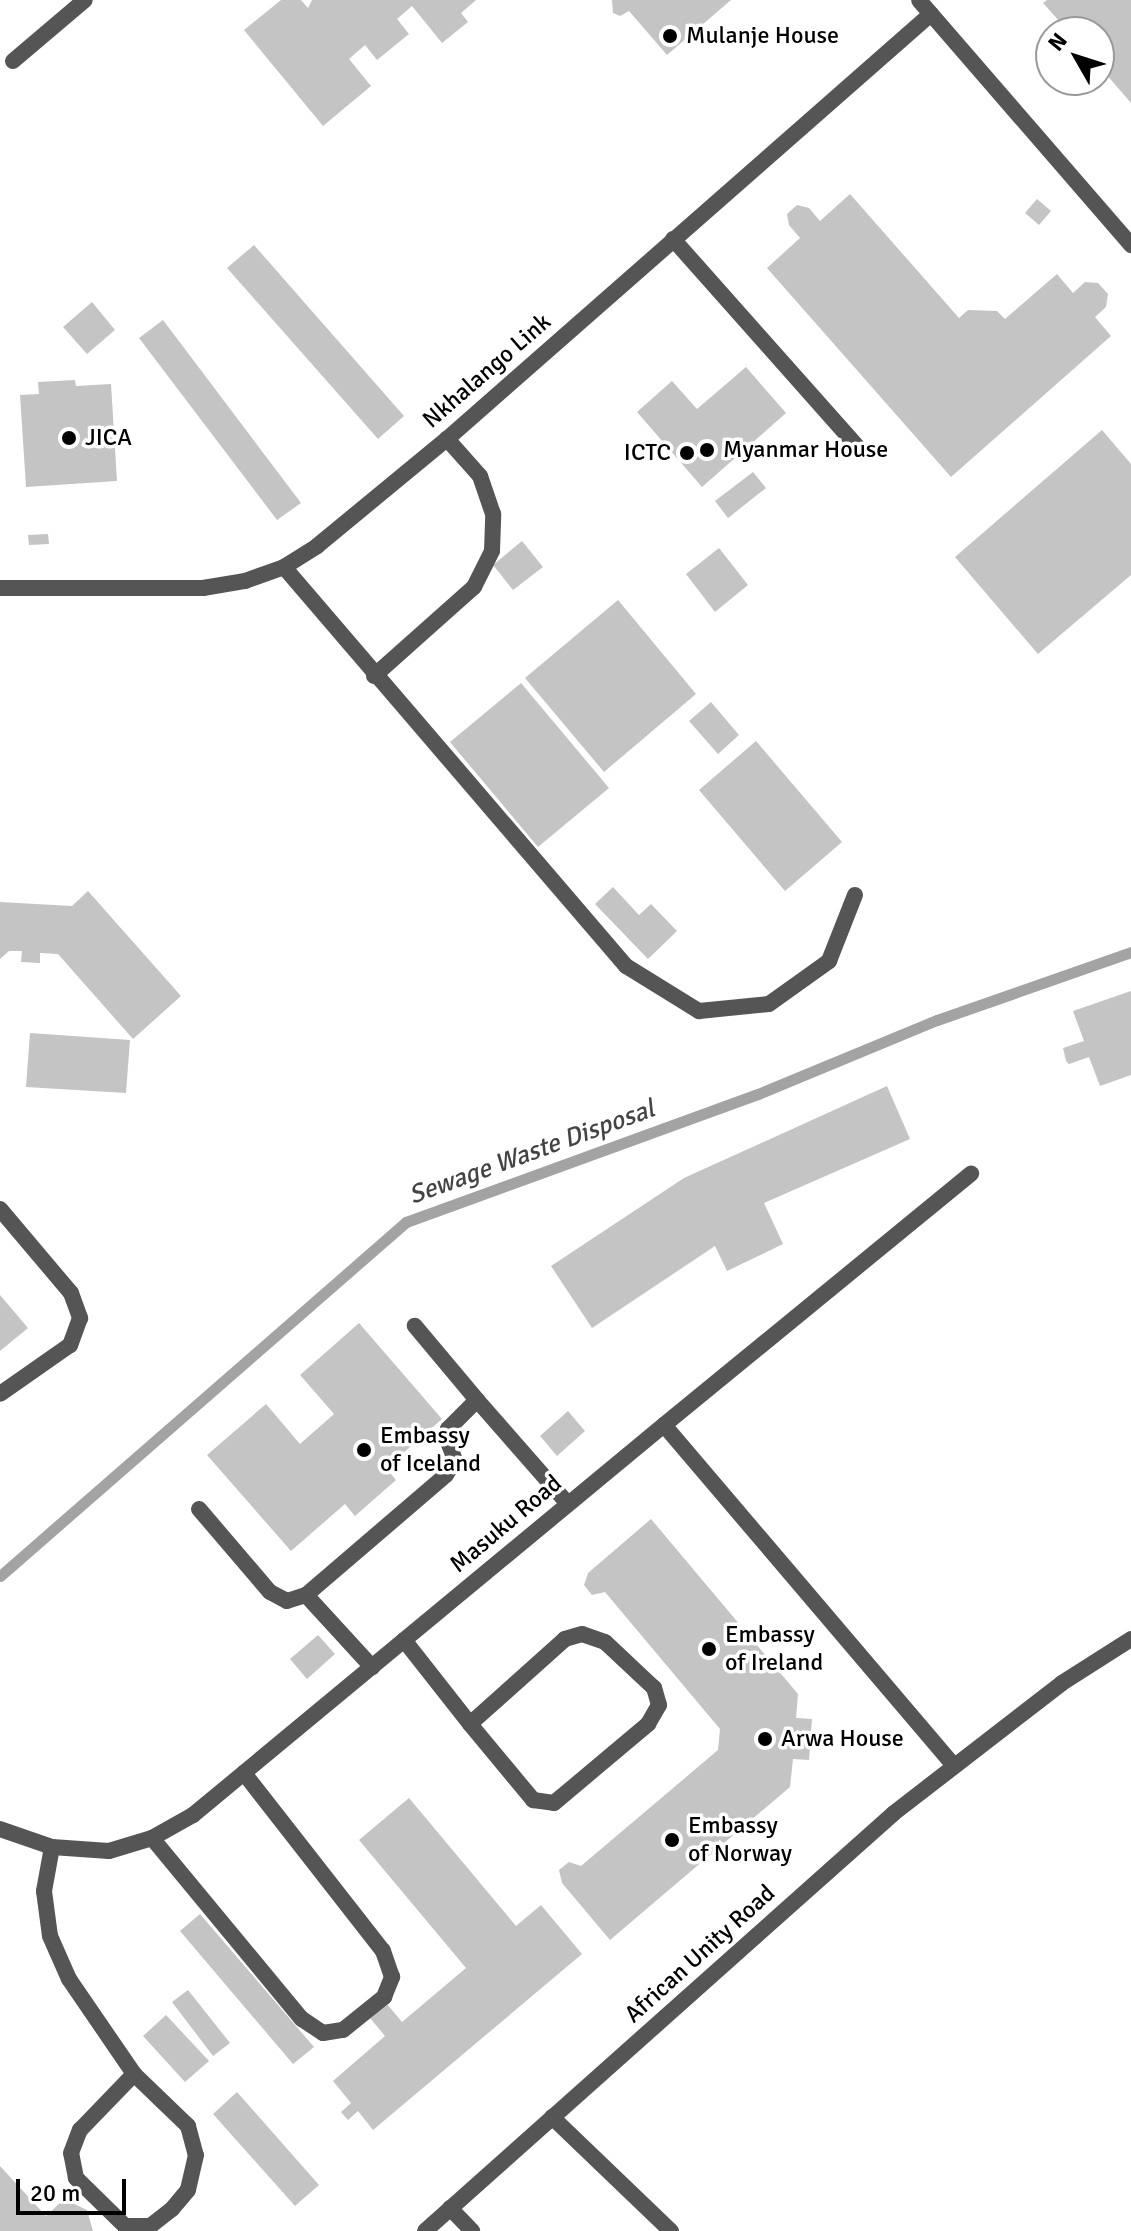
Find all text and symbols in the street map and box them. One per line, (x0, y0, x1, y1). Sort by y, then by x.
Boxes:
north arrow (1035, 16, 1115, 96)
place label: Mulanje House (686, 22, 839, 50)
marker: Mulanje House (661, 27, 679, 45)
text: N (1042, 27, 1073, 56)
street label: Nkhalango Link (417, 308, 557, 434)
place label: JICA (85, 424, 132, 452)
marker: JICA (60, 429, 78, 447)
place label: Myanmar House (723, 436, 888, 464)
place label: ICTC (624, 439, 671, 467)
marker: Myanmar House (698, 441, 716, 459)
marker: ICTC (678, 444, 696, 462)
water label: Sewage Waste Disposal (405, 1094, 659, 1212)
place label: Embassy of Iceland (380, 1422, 481, 1478)
marker: Embassy of Iceland (355, 1441, 373, 1459)
street label: Masuku Road (444, 1469, 568, 1579)
place label: Embassy of Ireland (725, 1621, 823, 1677)
marker: Embassy of Ireland (700, 1640, 718, 1658)
place label: Arwa House (781, 1725, 904, 1753)
marker: Arwa House (756, 1730, 774, 1748)
place label: Embassy of Norway (688, 1812, 792, 1868)
marker: Embassy of Norway (663, 1831, 681, 1849)
street label: African Unity Road (619, 1879, 781, 2029)
scale bar (20, 2163, 130, 2213)
text: 20 m (30, 2178, 80, 2208)

